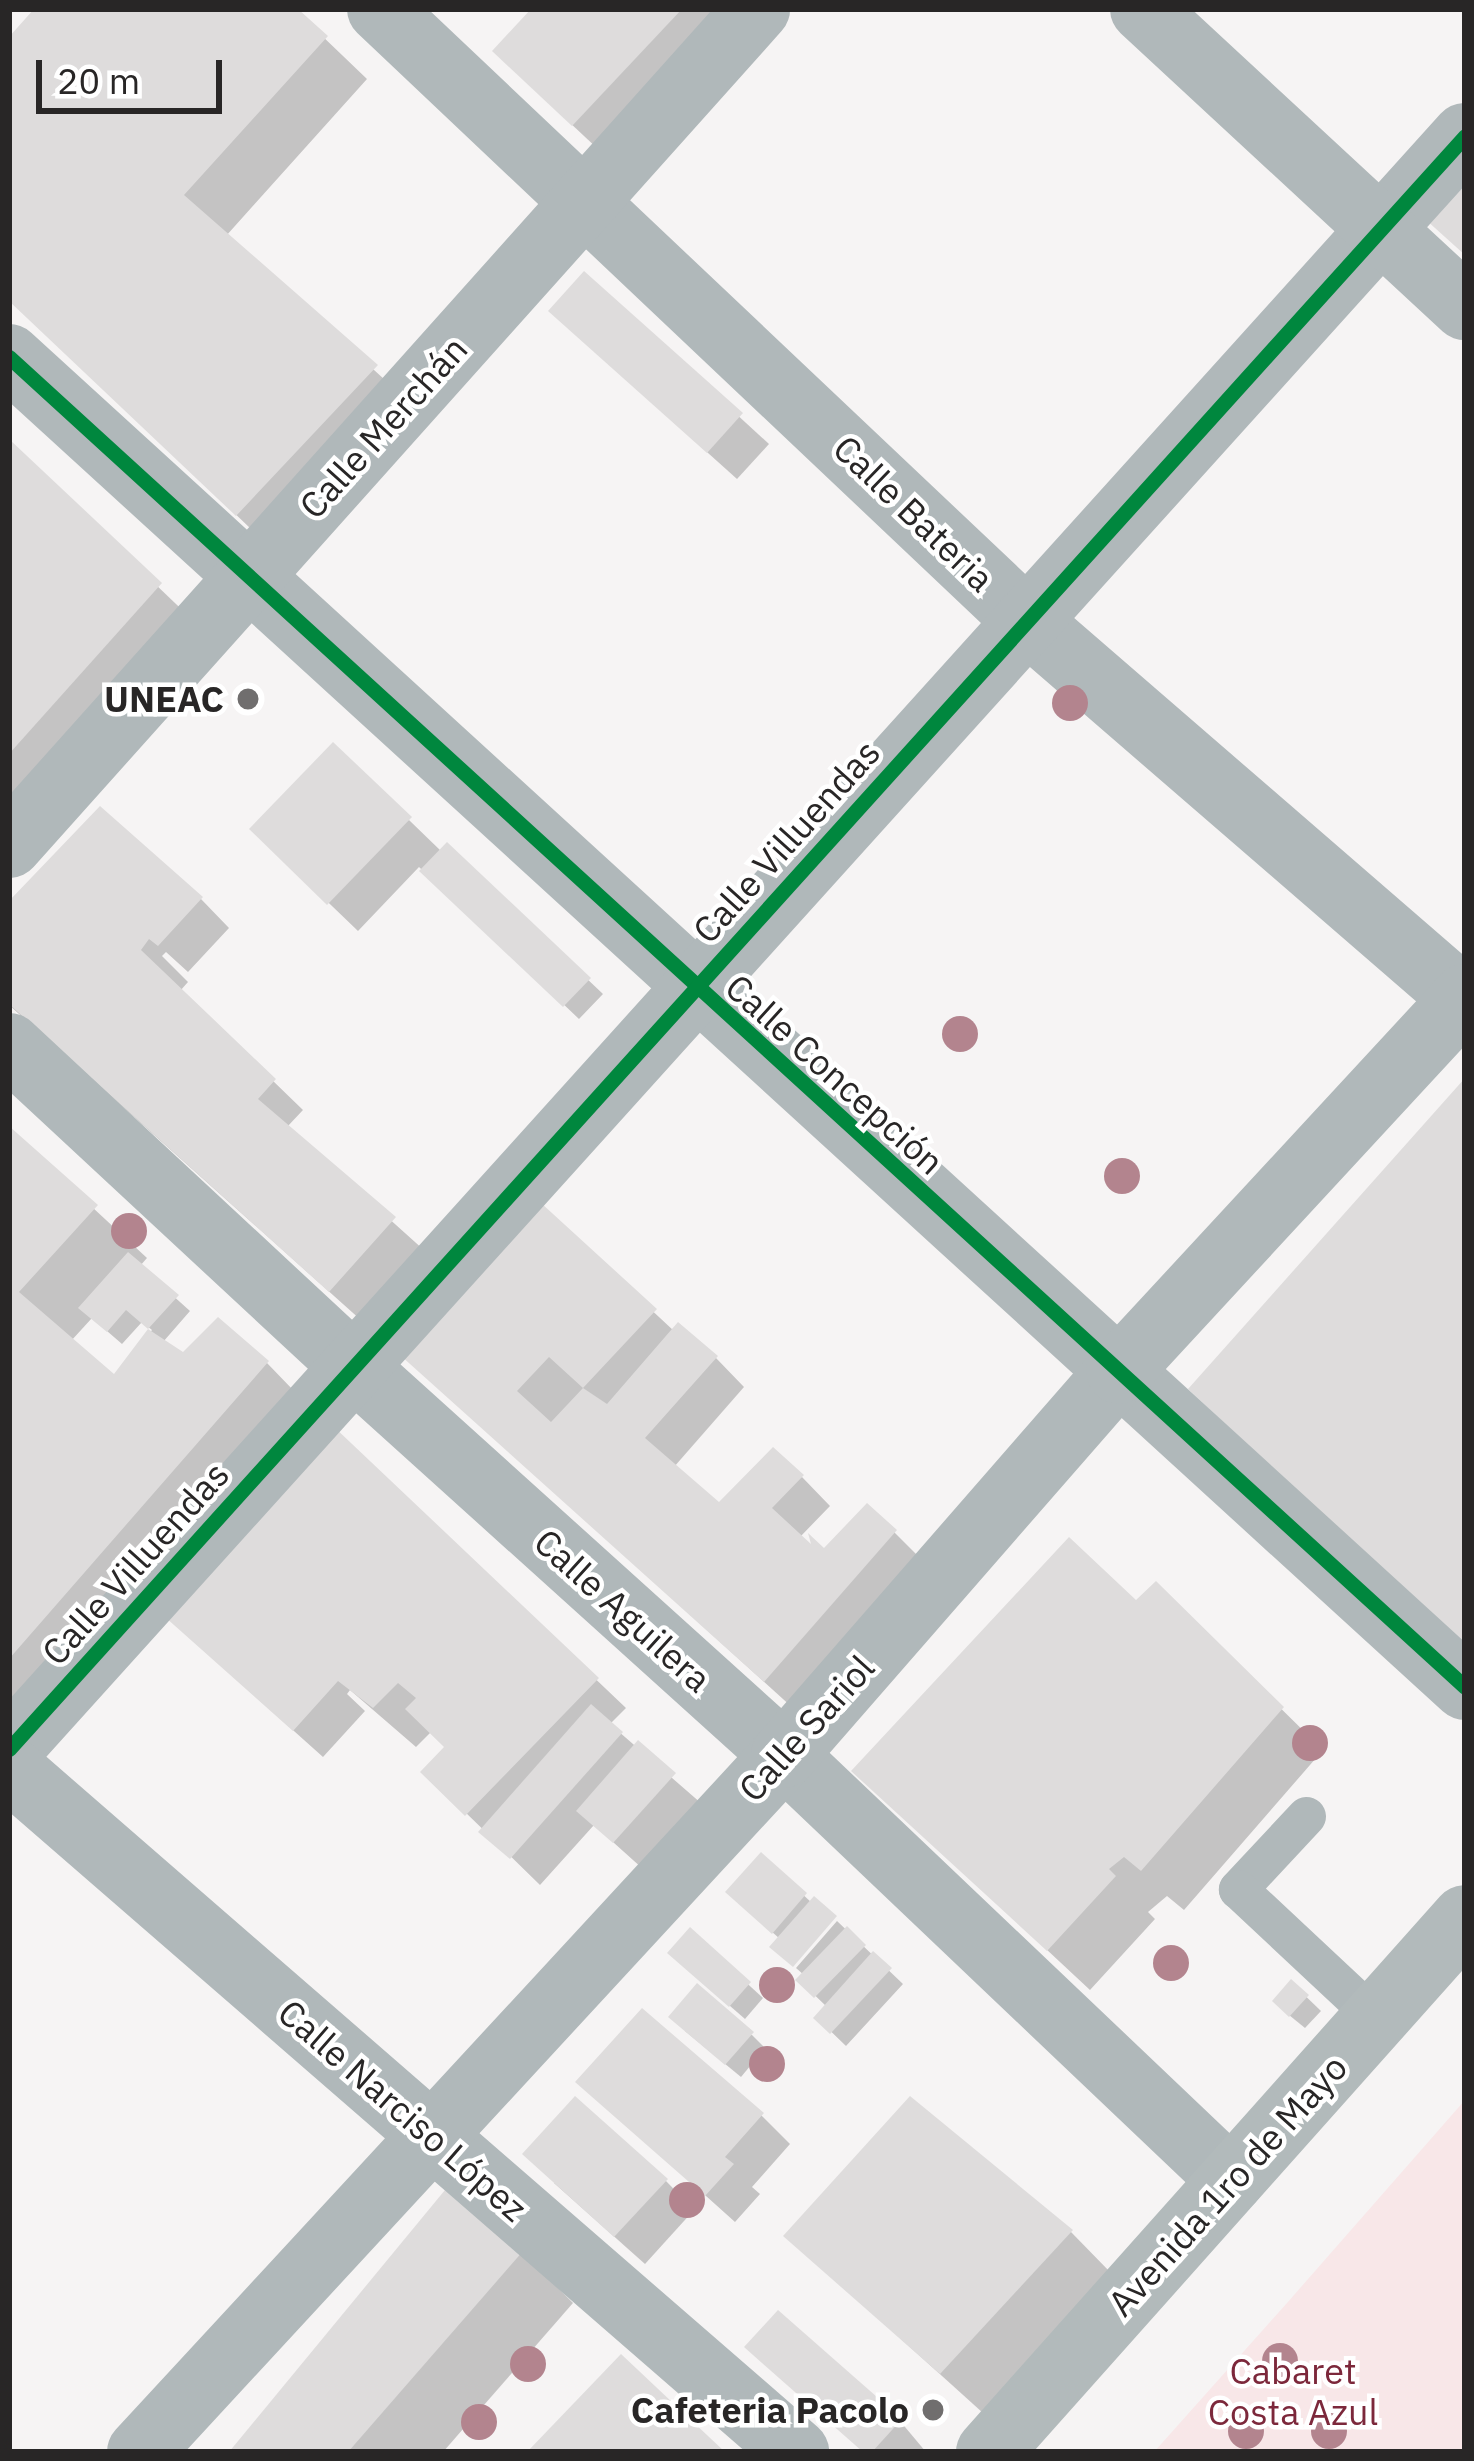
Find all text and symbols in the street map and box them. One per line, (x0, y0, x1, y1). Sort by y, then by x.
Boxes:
scale bar (42, 36, 228, 110)
text: 20 m (57, 57, 140, 104)
street label: Calle Merchán (290, 327, 476, 527)
street label: Calle Bateria (825, 426, 1003, 600)
place label: UNEAC (104, 677, 224, 721)
marker: UNEAC (235, 686, 261, 712)
street label: Calle Villuendas (684, 731, 888, 951)
street label: Calle Concepción (717, 965, 953, 1183)
street label: Calle Villuendas (33, 1453, 237, 1673)
street label: Calle Aguilera (526, 1520, 720, 1700)
street label: Calle Sariol (729, 1646, 883, 1810)
street label: Calle Narciso López (270, 1990, 536, 2230)
street label: Avenida 1ro de Mayo (1098, 2046, 1356, 2324)
park label: Cabaret Costa Azul (1208, 2348, 1378, 2433)
place label: Cafeteria Pacolo (631, 2388, 909, 2432)
marker: Cafeteria Pacolo (920, 2397, 946, 2423)

